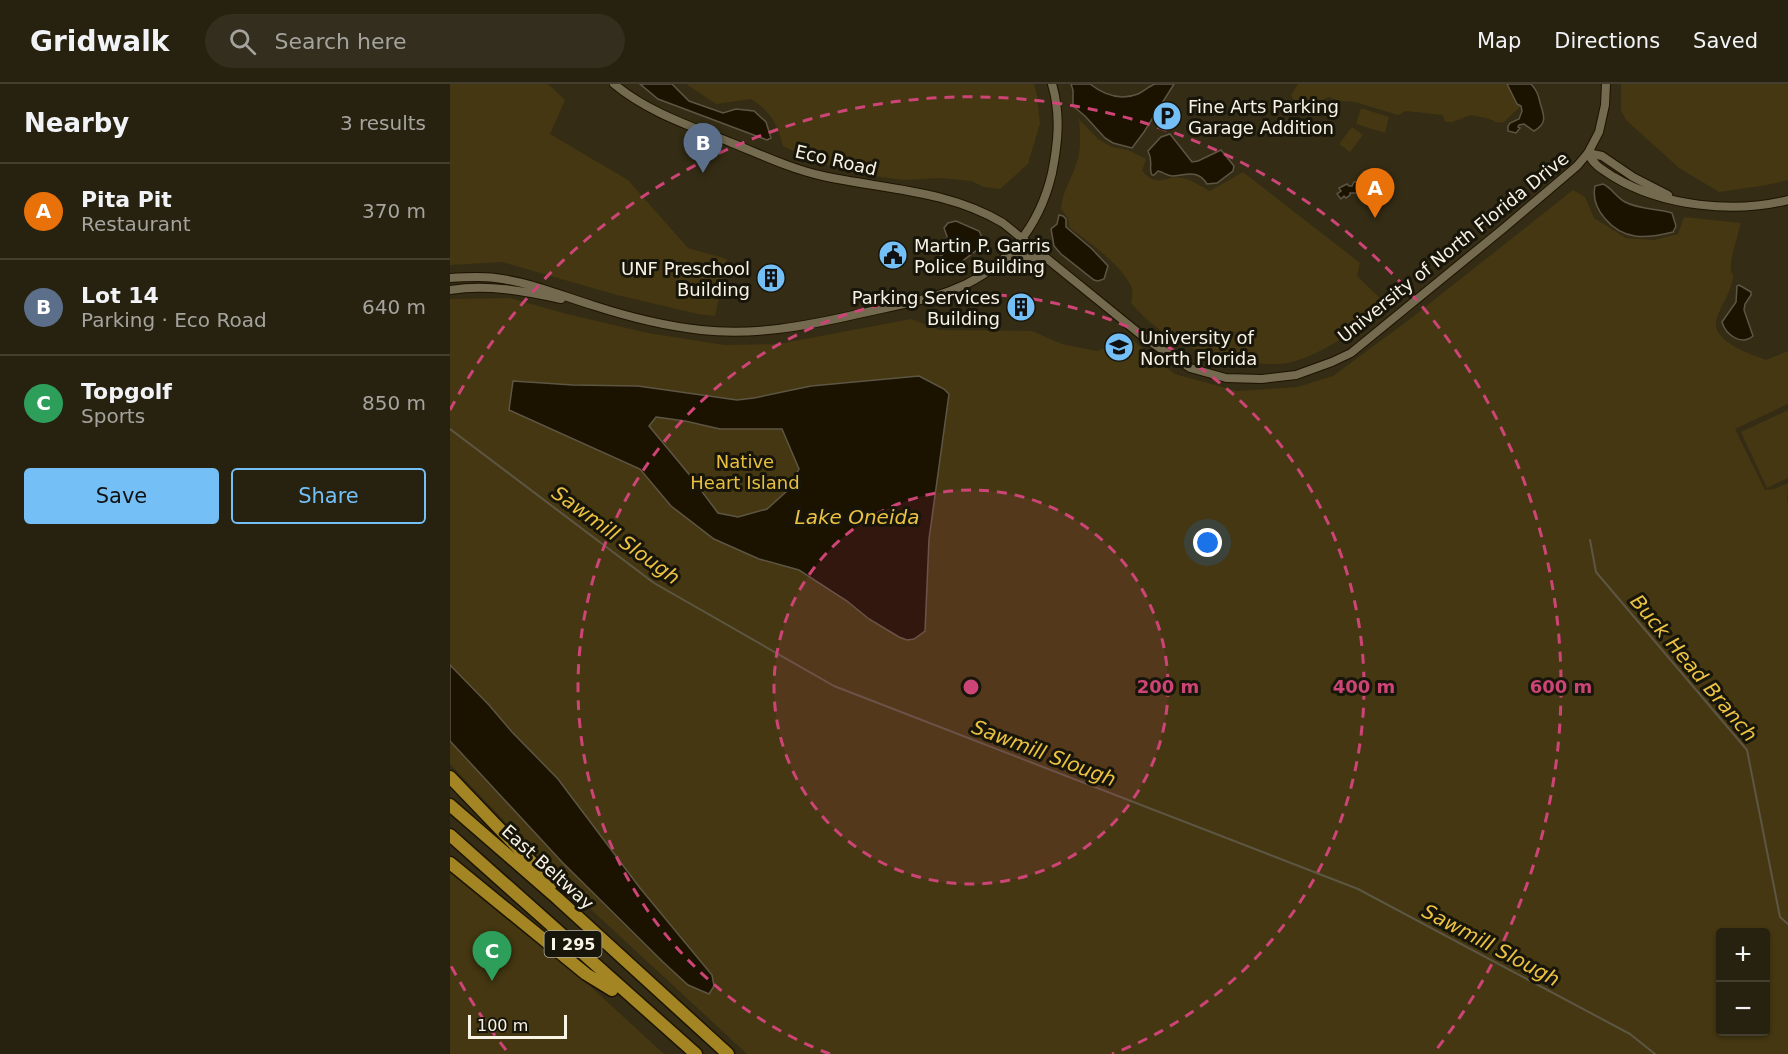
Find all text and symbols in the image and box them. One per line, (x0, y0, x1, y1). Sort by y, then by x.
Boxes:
search box (205, 14, 625, 68)
text: Gridwalk (30, 25, 169, 58)
icon: search (226, 25, 259, 58)
text: Search here (274, 29, 407, 54)
text: Map (1477, 29, 1521, 53)
text: Directions (1554, 29, 1660, 53)
text: Saved (1693, 29, 1758, 53)
place label: Fine Arts Parking Garage Addition (1188, 96, 1339, 138)
parking icon: Fine Arts Parking Garage Addition (1151, 100, 1183, 132)
text: Nearby (24, 108, 129, 138)
text: 3 results (340, 111, 426, 135)
pin: B (684, 124, 722, 173)
street label: Eco Road (793, 140, 879, 180)
street label: University of North Florida Drive (1333, 147, 1573, 347)
pin: A (1356, 168, 1394, 218)
text: Pita Pit (81, 187, 172, 212)
text: A (36, 199, 51, 223)
text: 370 m (362, 199, 426, 223)
text: Restaurant (81, 212, 191, 236)
place label: Martin P. Garris Police Building (914, 235, 1051, 277)
public building icon: Martin P. Garris Police Building (877, 239, 909, 271)
place label: UNF Preschool Building (621, 258, 750, 300)
building icon: UNF Preschool Building (755, 262, 787, 294)
text: Lot 14 (81, 283, 159, 308)
place label: Parking Services Building (852, 287, 1000, 329)
building icon: Parking Services Building (1005, 291, 1037, 323)
text: B (36, 295, 51, 319)
text: 640 m (362, 295, 426, 319)
text: Parking · Eco Road (81, 308, 267, 332)
place label: University of North Florida (1140, 327, 1257, 369)
school or university icon: University of North Florida (1103, 331, 1135, 363)
text: Topgolf (81, 379, 172, 404)
text: C (36, 391, 51, 415)
text: 850 m (362, 391, 426, 415)
text: Sports (81, 404, 145, 428)
park label: Native Heart Island (690, 451, 800, 493)
button: Save (24, 468, 219, 524)
button: Share (231, 468, 426, 524)
water label: Sawmill Slough (547, 481, 685, 589)
water label: Lake Oneida (795, 505, 919, 529)
your location (1193, 528, 1222, 557)
water label: Buck Head Branch (1626, 590, 1762, 746)
text: 200 m (1137, 676, 1199, 697)
text: 400 m (1333, 676, 1395, 697)
text: 600 m (1530, 676, 1592, 697)
centre of rings (961, 677, 981, 697)
water label: Sawmill Slough (969, 714, 1119, 792)
street label: East Beltway (498, 820, 599, 914)
water label: Sawmill Slough (1418, 899, 1564, 991)
map controls (1716, 928, 1770, 1036)
button: + (1716, 928, 1770, 982)
road number: I 295 (544, 931, 602, 957)
pin: C (472, 932, 512, 981)
button: − (1716, 982, 1770, 1036)
scale bar (468, 1012, 567, 1040)
text: 100 m (477, 1016, 528, 1035)

